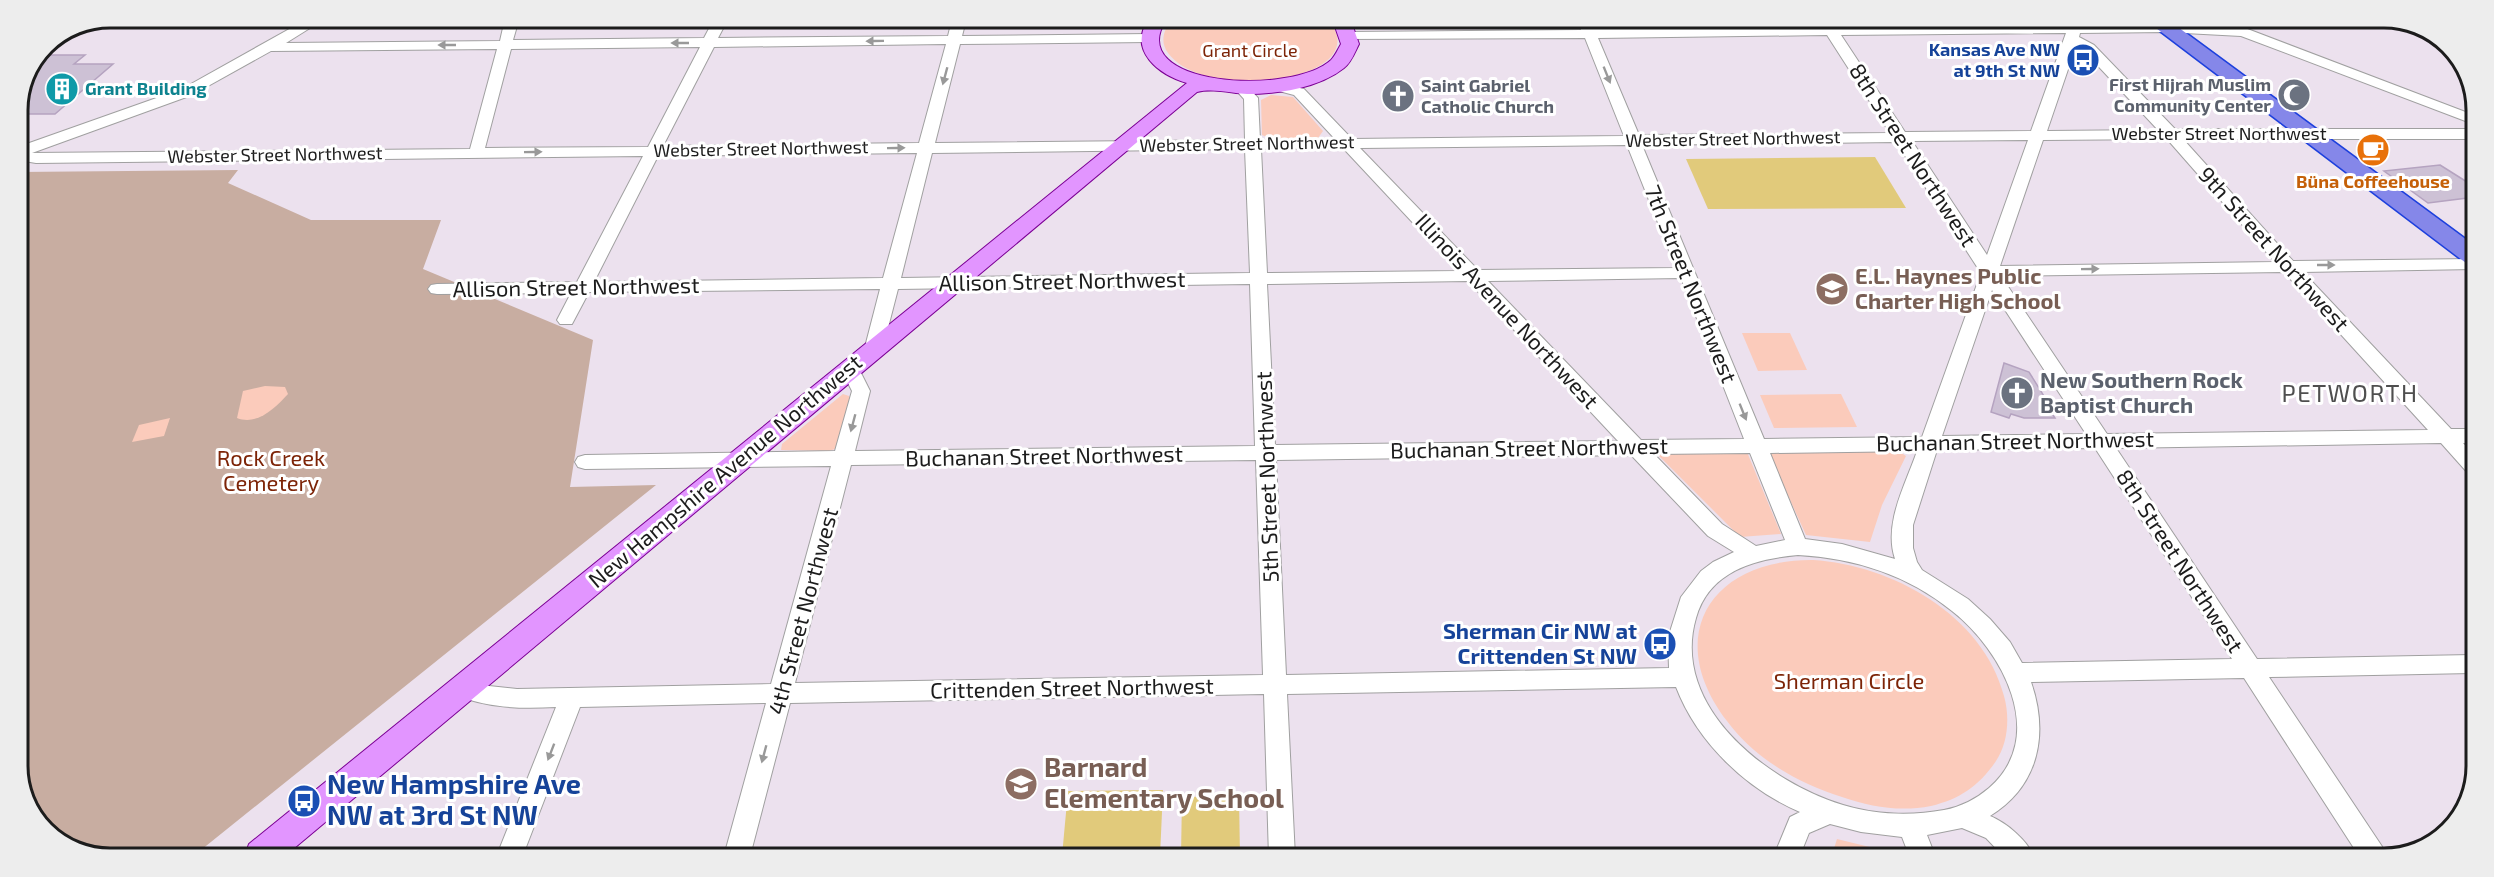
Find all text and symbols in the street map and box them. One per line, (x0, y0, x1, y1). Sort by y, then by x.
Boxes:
one-way arrow (865, 36, 884, 46)
one-way arrow (670, 38, 689, 48)
place label: Kansas Ave NW at 9th St NW (1929, 38, 2060, 81)
park label: Grant Circle (1202, 39, 1298, 61)
one-way arrow (437, 40, 456, 50)
bus stop icon: Kansas Ave NW at 9th St NW (2065, 42, 2101, 78)
street label: 8th Street Northwest (1845, 58, 1983, 251)
one-way arrow (939, 67, 949, 85)
one-way arrow (1602, 67, 1612, 85)
building icon: Grant Building (44, 71, 80, 107)
place label: First Hijrah Muslim Community Center (2109, 73, 2271, 116)
place label: Saint Gabriel Catholic Church (1421, 74, 1554, 117)
place label: Grant Building (85, 77, 207, 99)
mosque icon: First Hijrah Muslim Community Center (2276, 77, 2312, 113)
church icon: Saint Gabriel Catholic Church (1380, 78, 1416, 114)
street label: Webster Street Northwest (2111, 122, 2327, 144)
street label: Webster Street Northwest (1625, 125, 1841, 151)
street label: Webster Street Northwest (1139, 130, 1355, 156)
cafe icon: Büna Coffeehouse (2355, 132, 2391, 168)
street label: Webster Street Northwest (653, 135, 869, 161)
street label: Webster Street Northwest (167, 141, 383, 167)
one-way arrow (887, 143, 906, 153)
one-way arrow (524, 147, 543, 157)
street label: 9th Street Northwest (2194, 161, 2355, 336)
place label: Büna Coffeehouse (2296, 170, 2450, 192)
street label: 7th Street Northwest (1640, 181, 1743, 386)
street label: Illinois Avenue Northwest (1411, 208, 1605, 413)
one-way arrow (2317, 260, 2336, 270)
place label: E.L. Haynes Public Charter High School (1855, 262, 2062, 313)
one-way arrow (2080, 264, 2099, 274)
street label: Allison Street Northwest (938, 265, 1186, 295)
street label: Allison Street Northwest (452, 271, 700, 301)
school or university icon: E.L. Haynes Public Charter High School (1814, 271, 1850, 307)
street label: New Hampshire Avenue Northwest (582, 348, 866, 592)
place label: New Southern Rock Baptist Church (2040, 366, 2243, 417)
street label: 5th Street Northwest (1249, 371, 1283, 583)
church icon: New Southern Rock Baptist Church (1999, 375, 2035, 411)
district label: PETWORTH (2282, 378, 2418, 407)
one-way arrow (1739, 403, 1748, 421)
one-way arrow (848, 414, 857, 432)
street label: Buchanan Street Northwest (1876, 425, 2154, 455)
street label: Buchanan Street Northwest (1390, 432, 1668, 462)
street label: Buchanan Street Northwest (905, 440, 1183, 470)
park label: Rock Creek Cemetery (217, 444, 325, 495)
street label: 8th Street Northwest (2112, 464, 2250, 657)
street label: 4th Street Northwest (762, 504, 842, 717)
place label: Sherman Cir NW at Crittenden St NW (1443, 617, 1637, 668)
bus stop icon: Sherman Cir NW at Crittenden St NW (1642, 626, 1678, 662)
park label: Sherman Circle (1774, 667, 1924, 693)
street label: Crittenden Street Northwest (930, 672, 1214, 702)
one-way arrow (545, 743, 555, 761)
one-way arrow (759, 744, 769, 763)
place label: Barnard Elementary School (1044, 750, 1284, 814)
school or university icon: Barnard Elementary School (1003, 766, 1039, 802)
place label: New Hampshire Ave NW at 3rd St NW (327, 767, 581, 830)
bus stop icon: New Hampshire Ave NW at 3rd St NW (286, 783, 322, 819)

